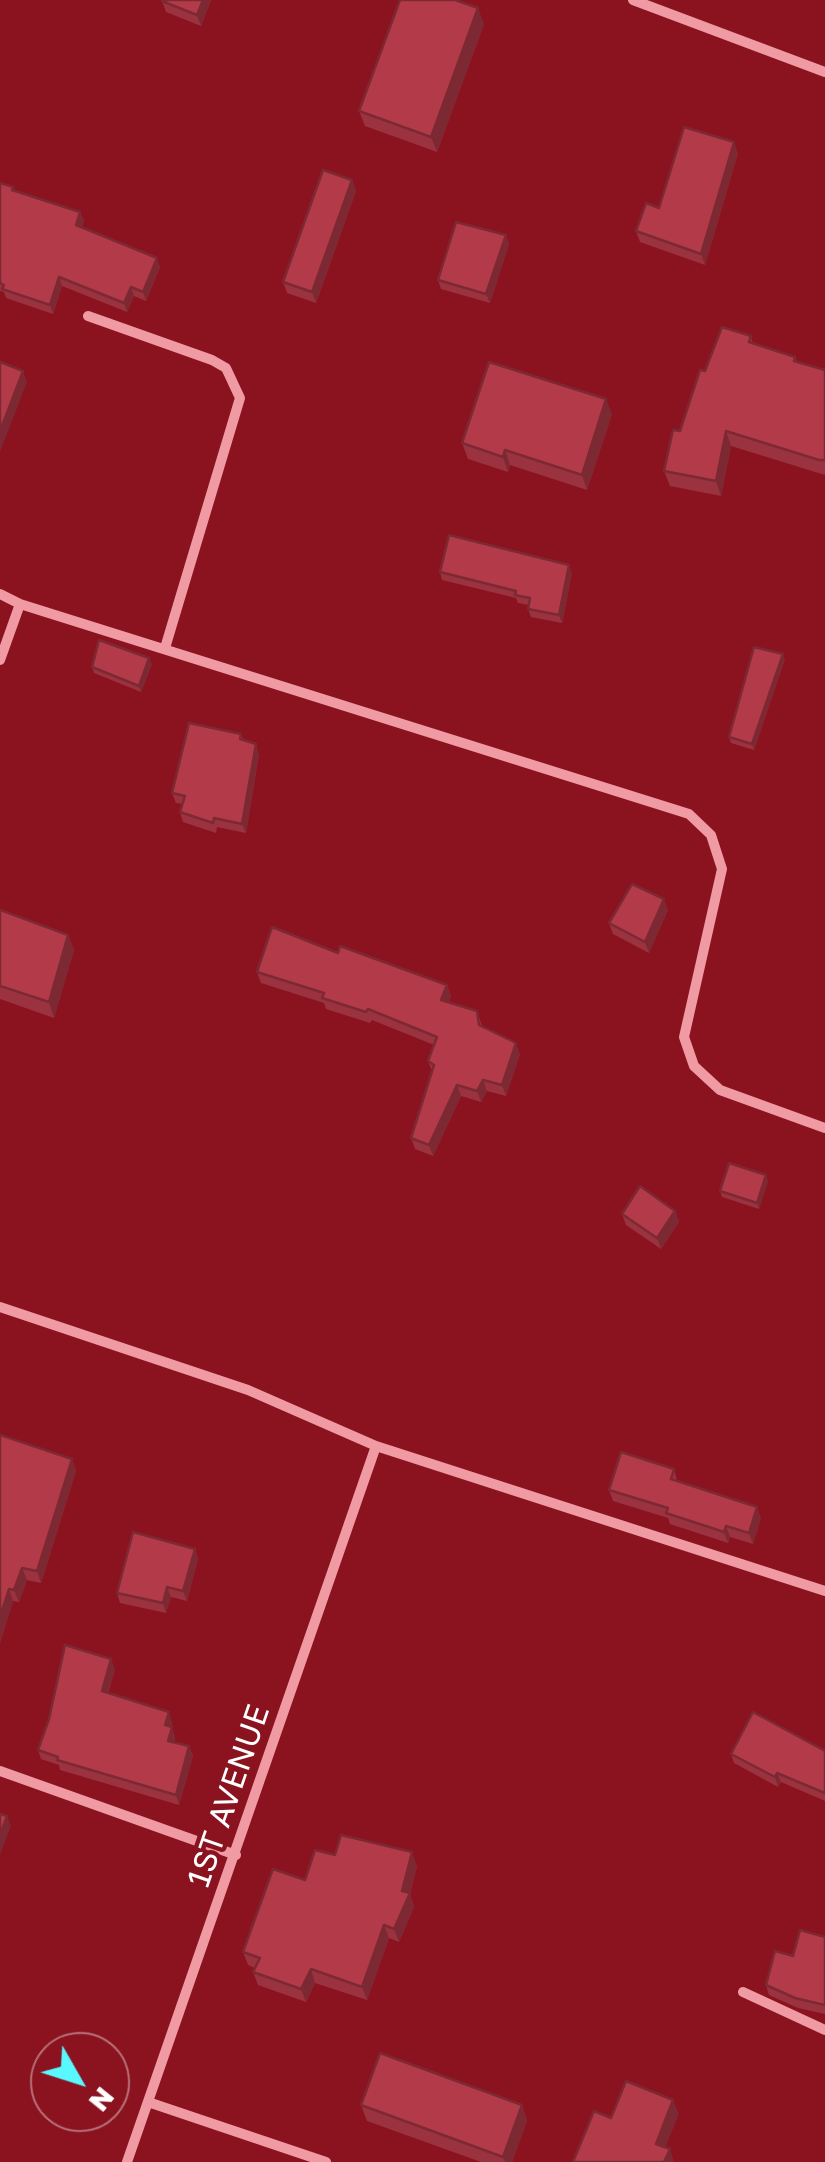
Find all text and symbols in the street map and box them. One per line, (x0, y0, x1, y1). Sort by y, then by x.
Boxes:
street label: 1ST AVENUE (180, 1700, 278, 1892)
north arrow (30, 2032, 130, 2132)
text: N (83, 2081, 122, 2119)

